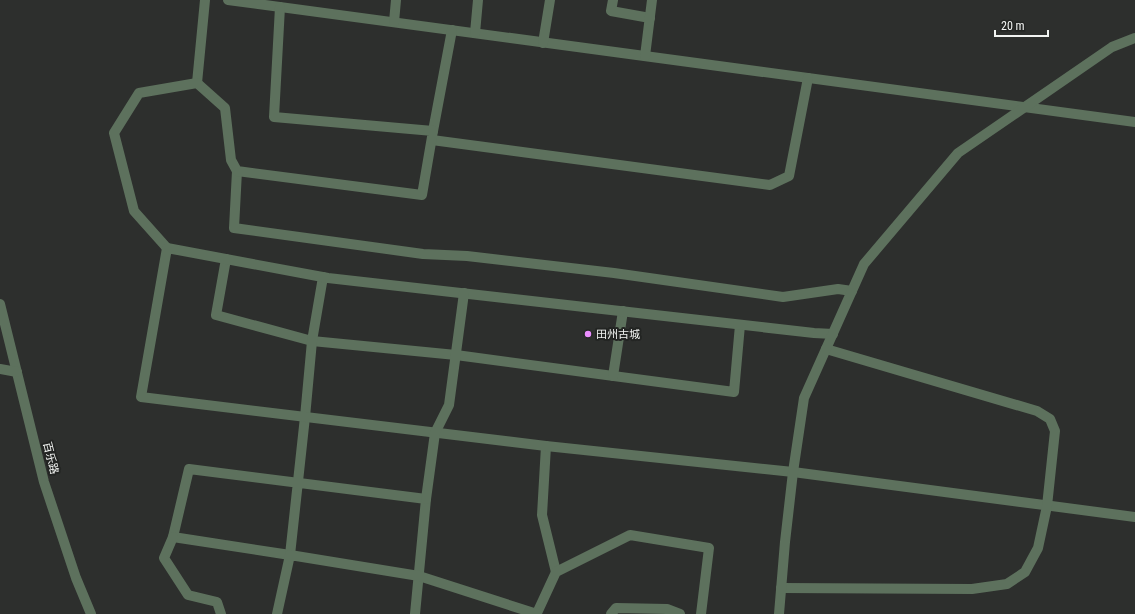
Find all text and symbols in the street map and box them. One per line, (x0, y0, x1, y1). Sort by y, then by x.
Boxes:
scale bar (995, 12, 1048, 38)
text: 20 m (1001, 19, 1025, 33)
place label: 田州古城 (596, 328, 640, 341)
marker: 田州古城 (583, 329, 593, 339)
street label: 百乐路 (40, 441, 61, 476)

